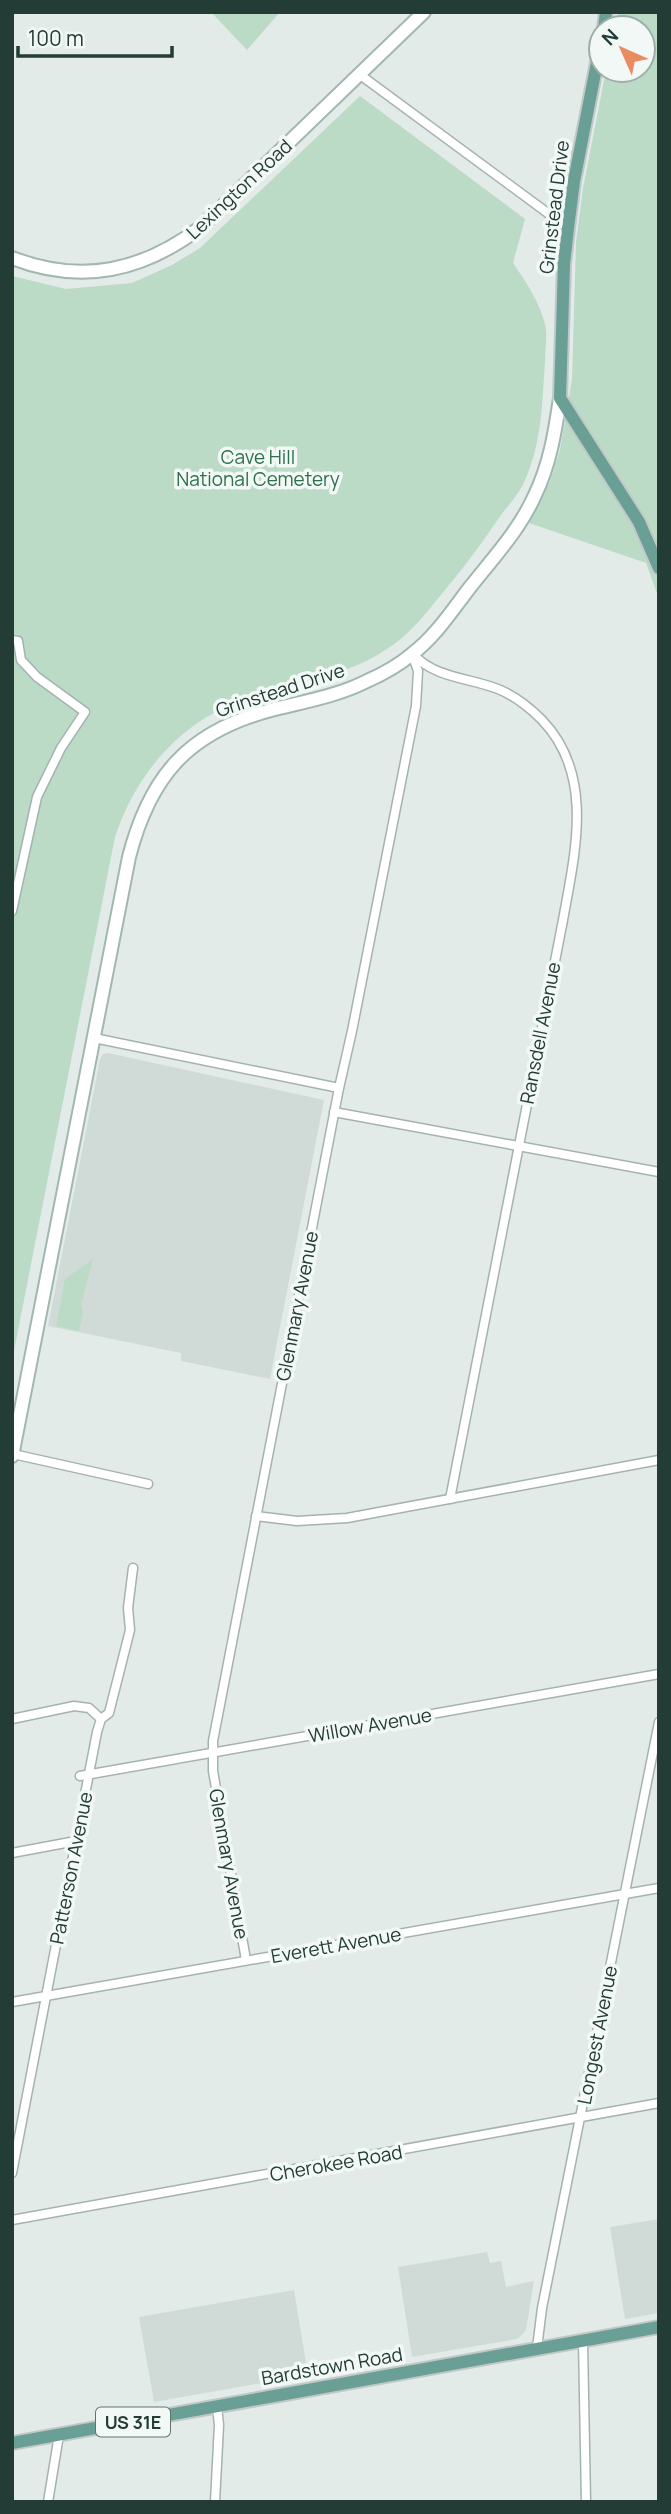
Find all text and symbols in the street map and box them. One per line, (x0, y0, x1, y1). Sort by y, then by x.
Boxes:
scale bar (18, 14, 172, 58)
north arrow (587, 14, 657, 84)
text: N (596, 23, 624, 51)
text: 100 m (28, 24, 84, 52)
street label: Lexington Road (180, 133, 298, 245)
street label: Grinstead Drive (533, 139, 575, 275)
park label: Cave Hill National Cemetery (176, 444, 340, 492)
street label: Grinstead Drive (212, 657, 348, 723)
street label: Ransdell Avenue (514, 960, 566, 1106)
street label: Glenmary Avenue (270, 1229, 324, 1383)
street label: Willow Avenue (306, 1701, 434, 1749)
street label: Glenmary Avenue (203, 1787, 255, 1941)
street label: Patterson Avenue (43, 1790, 99, 1946)
street label: Everett Avenue (269, 1921, 403, 1969)
street label: Longest Avenue (571, 1963, 623, 2107)
street label: Cherokee Road (268, 2139, 404, 2187)
street label: Bardstown Road (259, 2341, 405, 2391)
road number: US 31E (96, 2408, 170, 2436)

